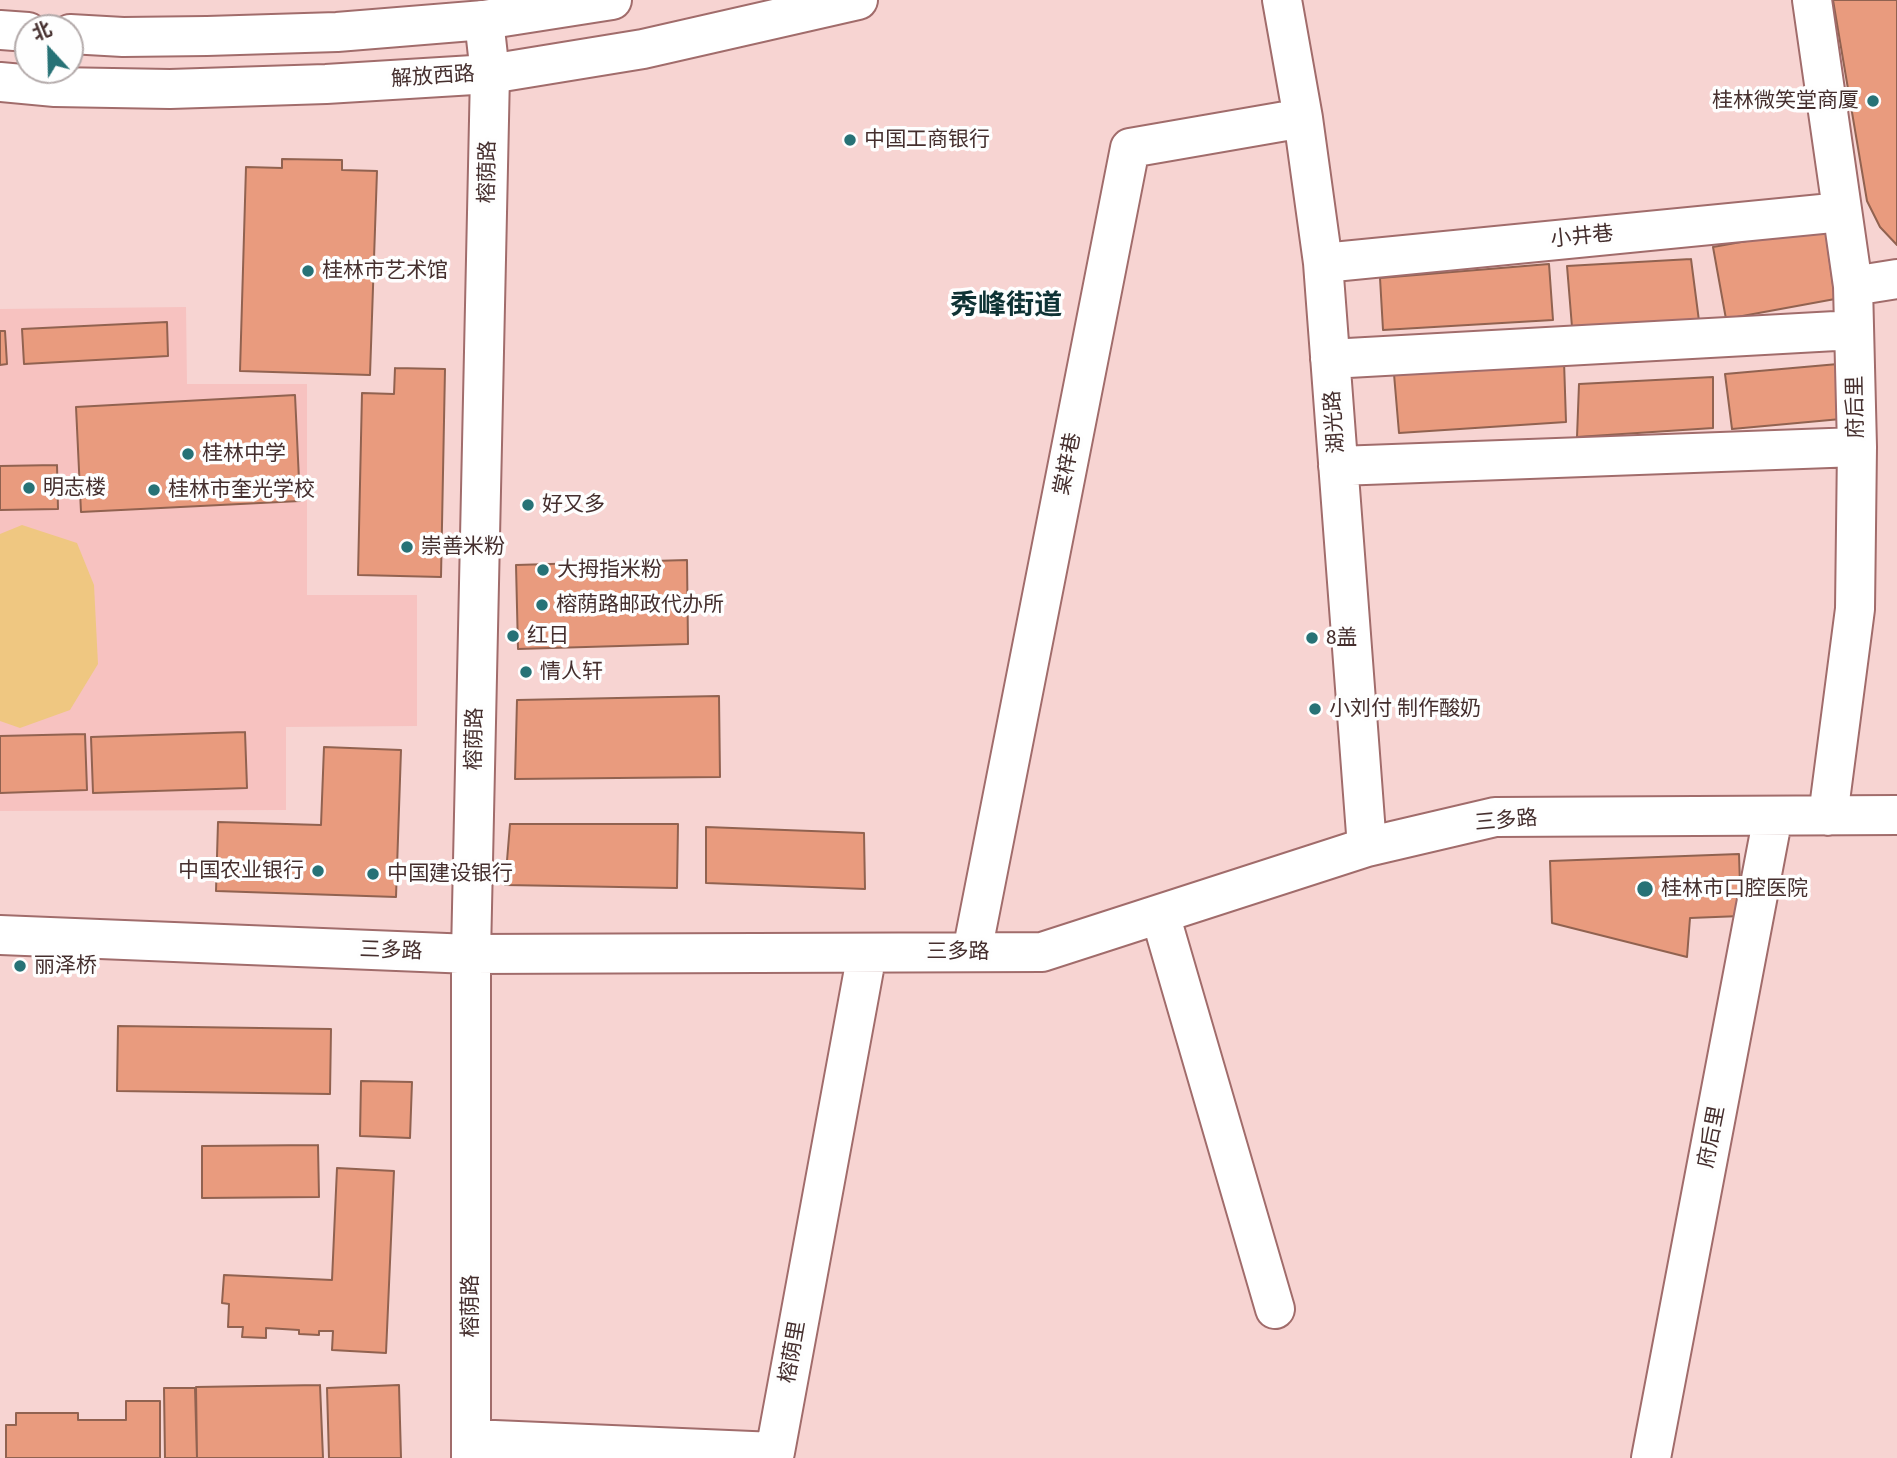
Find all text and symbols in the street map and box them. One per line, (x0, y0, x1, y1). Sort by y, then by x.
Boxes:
north arrow (14, 14, 84, 84)
text: 北 (29, 17, 55, 45)
street label: 解放西路 (390, 62, 476, 92)
place label: 桂林微笑堂商厦 (1712, 88, 1859, 114)
marker: 桂林微笑堂商厦 (1865, 93, 1881, 109)
place label: 中国工商银行 (864, 127, 990, 153)
marker: 中国工商银行 (842, 132, 858, 148)
street label: 榕荫路 (475, 140, 501, 204)
street label: 小井巷 (1549, 221, 1615, 253)
place label: 桂林市艺术馆 (322, 258, 448, 284)
marker: 桂林市艺术馆 (300, 263, 316, 279)
district label: 秀峰街道 (950, 289, 1062, 323)
street label: 府后里 (1843, 375, 1869, 439)
street label: 湖光路 (1320, 390, 1350, 454)
street label: 棠梓巷 (1050, 431, 1086, 497)
place label: 桂林中学 (202, 441, 286, 467)
marker: 桂林中学 (180, 446, 196, 462)
place label: 明志楼 (43, 475, 106, 501)
place label: 桂林市奎光学校 (168, 477, 315, 503)
marker: 明志楼 (21, 480, 37, 496)
marker: 桂林市奎光学校 (146, 482, 162, 498)
place label: 好又多 (542, 492, 605, 518)
marker: 好又多 (520, 497, 536, 513)
place label: 崇善米粉 (421, 534, 505, 560)
marker: 崇善米粉 (399, 539, 415, 555)
place label: 大拇指米粉 (557, 557, 662, 583)
marker: 大拇指米粉 (535, 562, 551, 578)
place label: 榕荫路邮政代办所 (556, 592, 724, 618)
marker: 榕荫路邮政代办所 (534, 597, 550, 613)
place label: 红日 (527, 623, 569, 649)
place label: 8盖 (1326, 625, 1357, 651)
marker: 红日 (505, 628, 521, 644)
marker: 8盖 (1304, 630, 1320, 646)
place label: 情人轩 (540, 659, 603, 685)
marker: 情人轩 (518, 664, 534, 680)
place label: 小刘付 制作酸奶 (1329, 696, 1481, 722)
marker: 小刘付 制作酸奶 (1307, 701, 1323, 717)
street label: 榕荫路 (462, 707, 488, 771)
street label: 三多路 (1474, 806, 1538, 836)
place label: 中国农业银行 (178, 858, 304, 884)
place label: 中国建设银行 (387, 861, 513, 887)
marker: 中国农业银行 (310, 863, 326, 879)
marker: 中国建设银行 (365, 866, 381, 882)
place label: 桂林市口腔医院 (1661, 876, 1808, 902)
marker: 桂林市口腔医院 (1635, 879, 1655, 899)
street label: 三多路 (359, 937, 423, 965)
street label: 三多路 (927, 939, 989, 965)
place label: 丽泽桥 (34, 953, 97, 979)
marker: 丽泽桥 (12, 958, 28, 974)
street label: 府后里 (1694, 1104, 1730, 1170)
street label: 榕荫路 (458, 1275, 484, 1337)
street label: 榕荫里 (775, 1319, 811, 1385)

